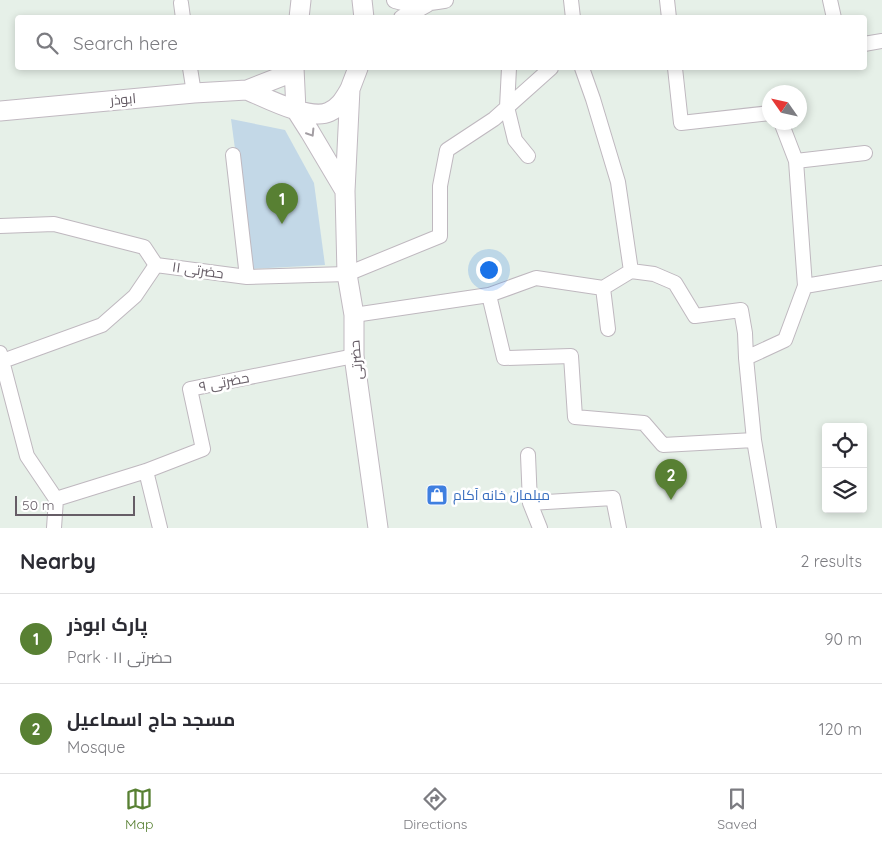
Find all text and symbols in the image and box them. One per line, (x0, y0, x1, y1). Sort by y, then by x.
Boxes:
search box (15, 15, 867, 70)
icon: search (33, 29, 61, 57)
text: Search here (73, 31, 178, 55)
north arrow (762, 85, 807, 130)
street label: ابوذر (108, 89, 137, 109)
one-way arrow (304, 128, 314, 137)
pin: 1 (266, 183, 298, 224)
street label: حضرتی ۱۱ (171, 257, 225, 283)
your location (476, 257, 502, 283)
street label: حضرتی (345, 340, 367, 380)
street label: حضرتی ۹ (197, 368, 251, 396)
map controls (822, 423, 867, 513)
button: locate (822, 423, 867, 468)
pin: 2 (655, 459, 687, 500)
button: layers (822, 468, 867, 513)
shop icon: مبلمان خانه آکام (425, 483, 449, 507)
place label: مبلمان خانه آکام (453, 486, 550, 505)
scale bar (15, 493, 135, 516)
text: 50 m (22, 496, 55, 514)
text: Nearby (20, 548, 96, 574)
text: 2 results (800, 551, 862, 571)
text: پارک ابوذر (67, 612, 147, 636)
text: 1 (33, 629, 39, 649)
text: 90 m (825, 629, 862, 649)
text: Park · حضرتی ۱۱ (67, 647, 172, 667)
text: مسجد حاج اسماعیل (67, 707, 235, 731)
text: 2 (31, 719, 41, 739)
text: 120 m (819, 719, 862, 739)
text: Mosque (67, 737, 125, 757)
tab: Map (125, 785, 153, 833)
tab: Directions (403, 785, 467, 833)
tab: Saved (717, 785, 757, 833)

